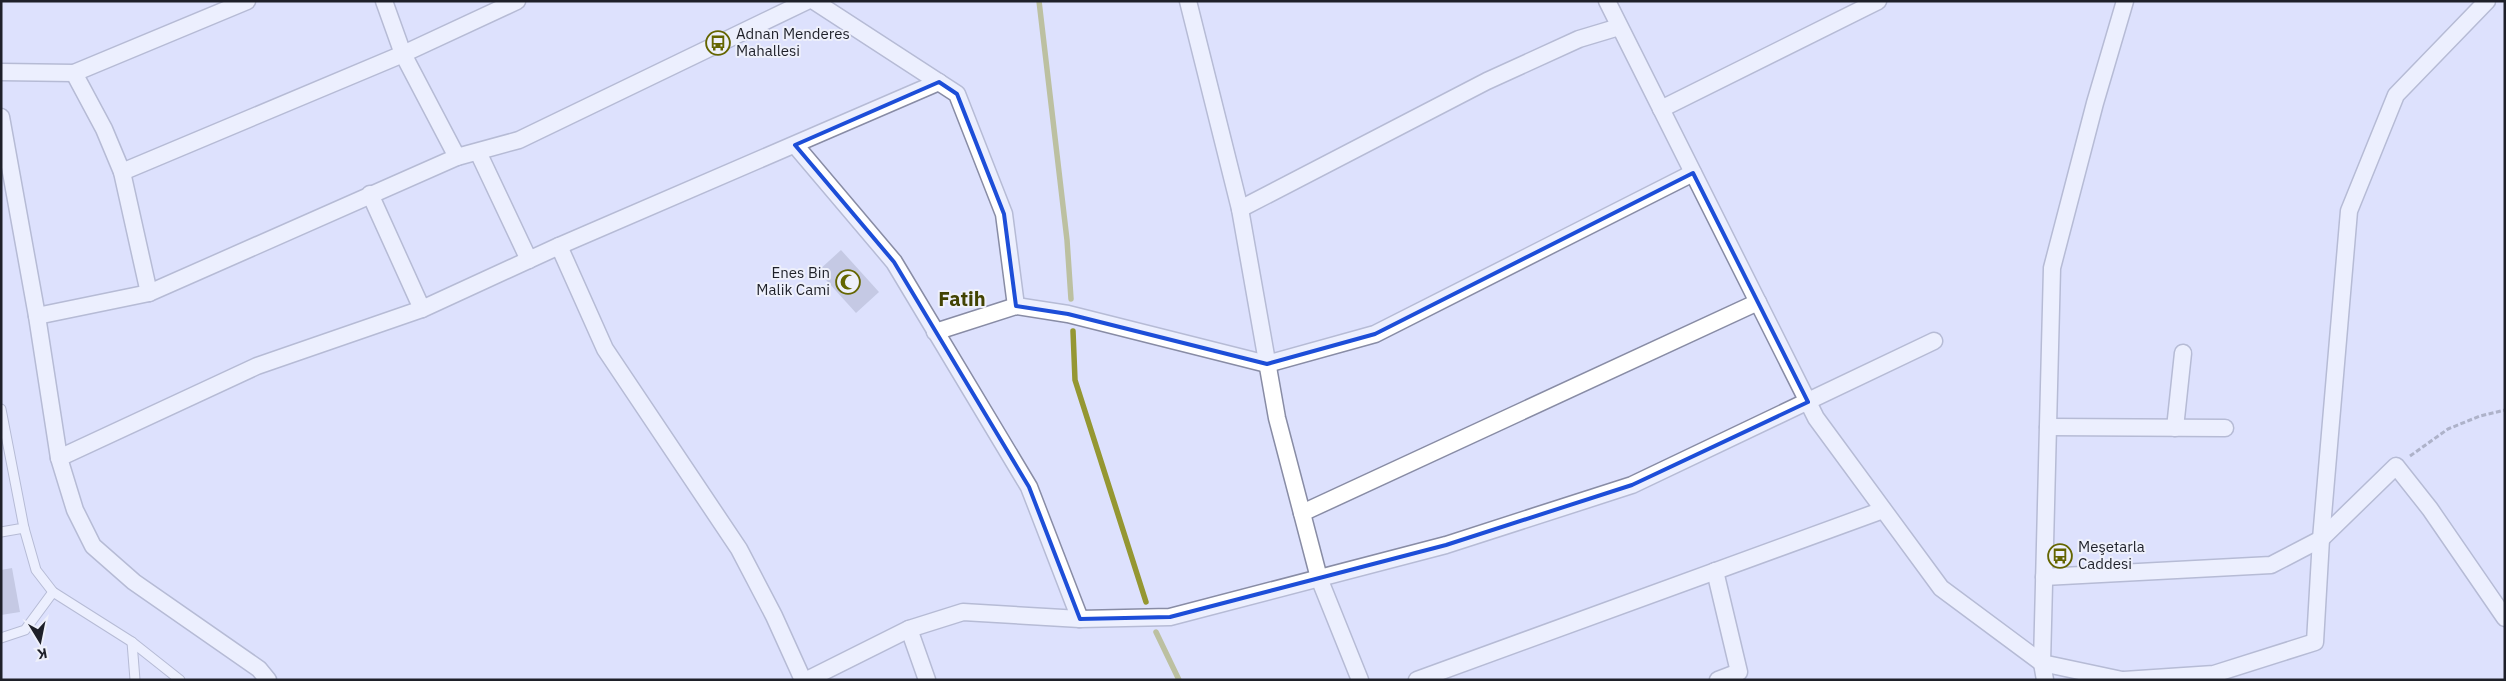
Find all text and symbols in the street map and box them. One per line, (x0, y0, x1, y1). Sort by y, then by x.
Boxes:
place label: Adnan Menderes Mahallesi (736, 24, 850, 60)
bus stop icon: Adnan Menderes Mahallesi (705, 30, 731, 56)
place label: Enes Bin Malik Cami (756, 263, 830, 299)
mosque icon: Enes Bin Malik Cami (835, 269, 861, 295)
district label: Fatih (938, 285, 986, 312)
place label: Meşetarla Caddesi (2078, 537, 2145, 573)
bus stop icon: Meşetarla Caddesi (2047, 543, 2073, 569)
north arrow (15, 616, 65, 666)
text: K (36, 644, 49, 664)

